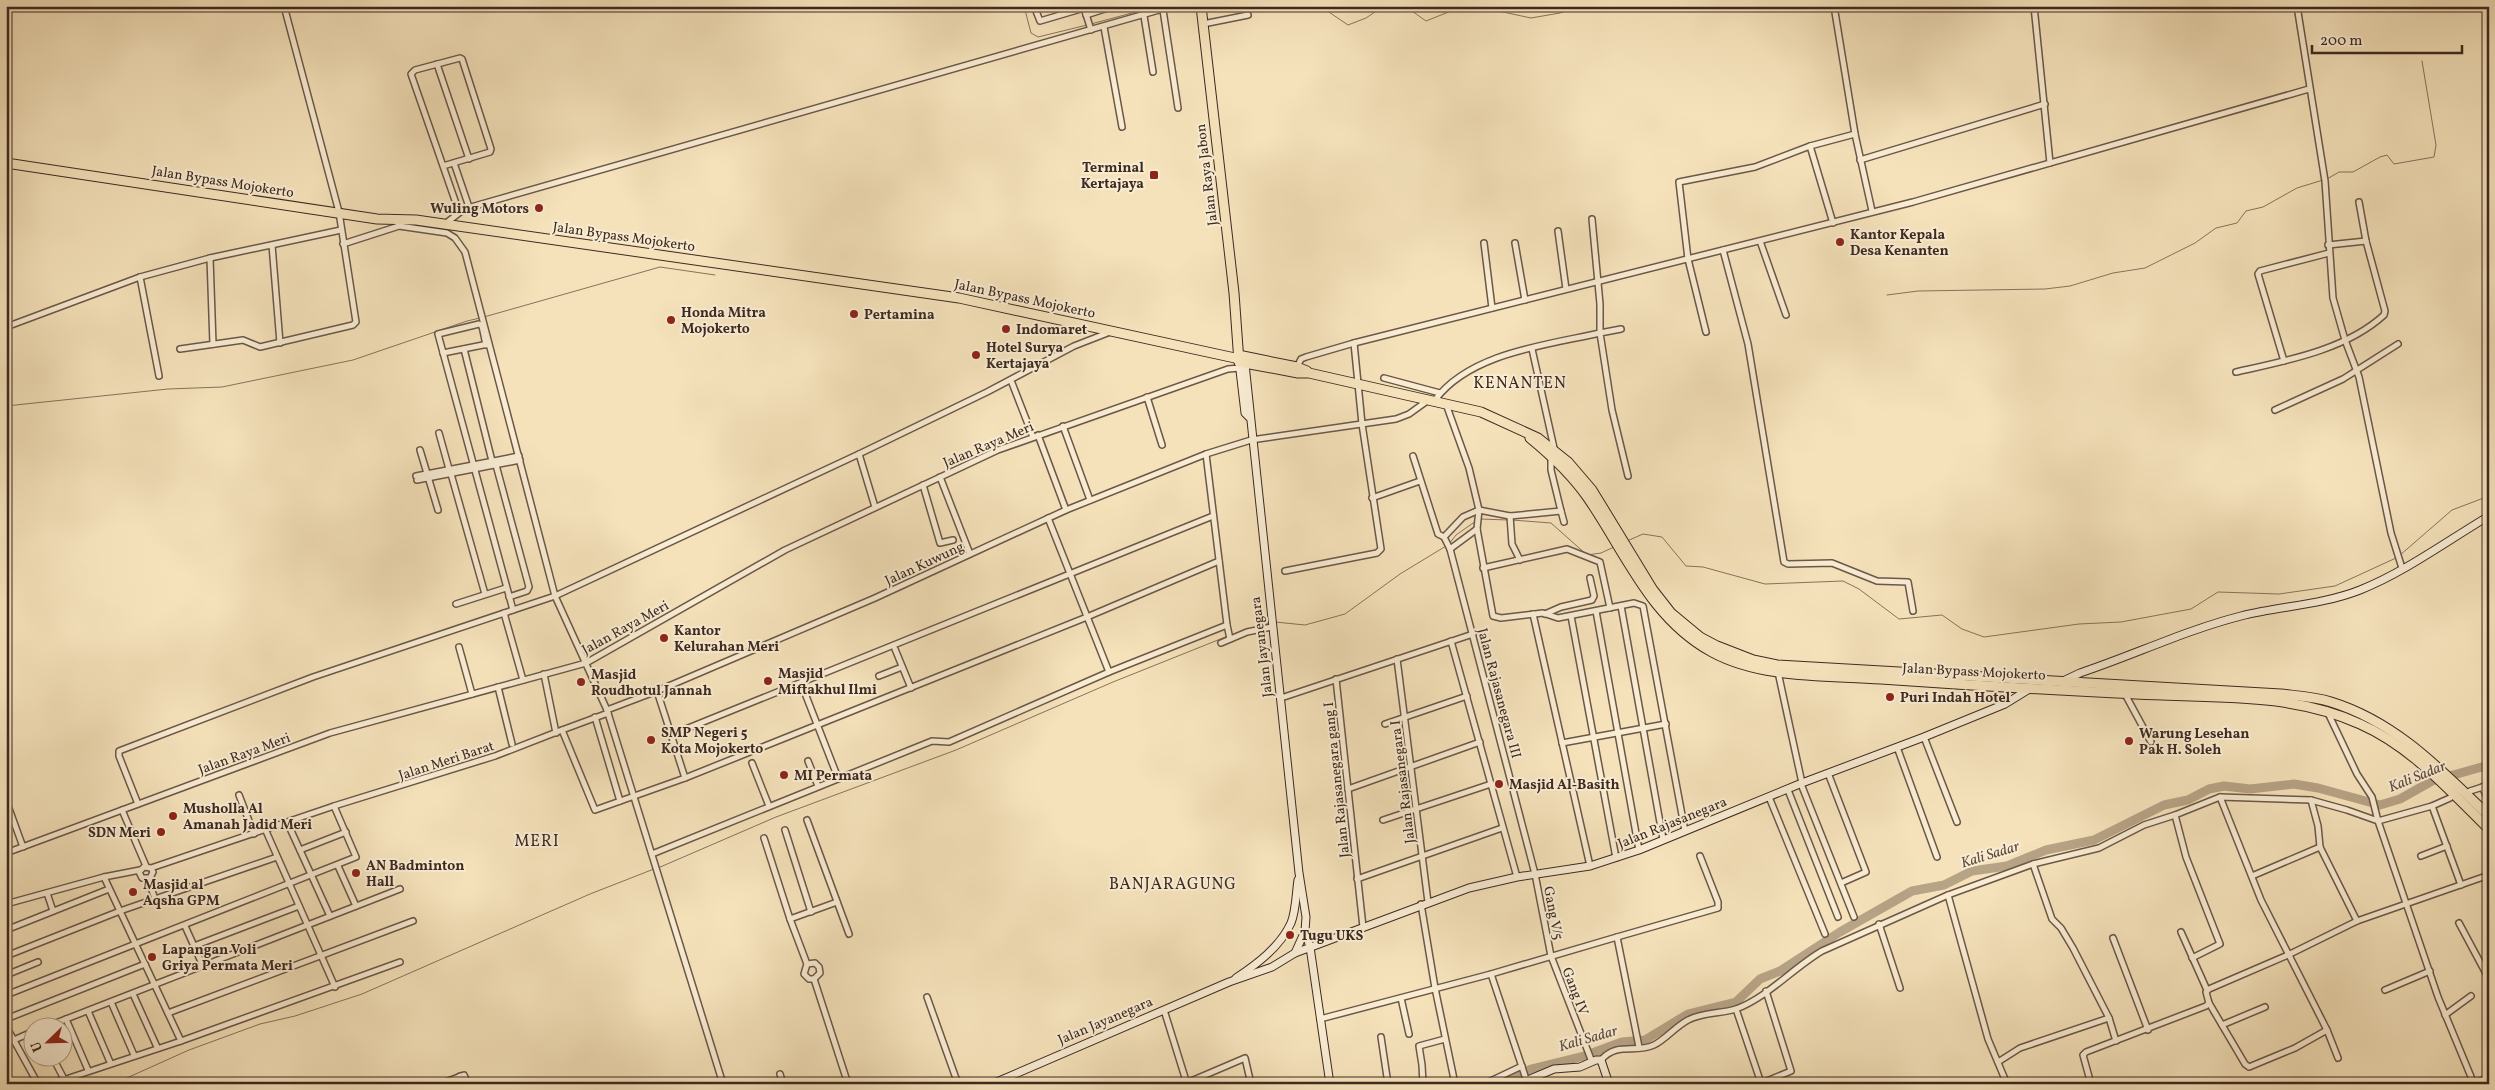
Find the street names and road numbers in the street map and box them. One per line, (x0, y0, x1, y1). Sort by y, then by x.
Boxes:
street label: Jalan Raya Jabon (1192, 123, 1223, 227)
street label: Jalan Bypass Mojokerto (150, 162, 295, 203)
street label: Jalan Bypass Mojokerto (551, 218, 696, 257)
street label: Jalan Bypass Mojokerto (952, 275, 1097, 324)
street label: Jalan Raya Meri (940, 418, 1037, 473)
street label: Jalan Kuwung (882, 538, 967, 591)
street label: Jalan Jayanegara (1247, 595, 1278, 698)
street label: Jalan Raya Meri (579, 597, 673, 660)
street label: Jalan Rajasanegara III (1472, 626, 1525, 761)
street label: Jalan Bypass Mojokerto (1902, 659, 2046, 686)
street label: Jalan Rajasanegara gang I (1320, 701, 1355, 859)
street label: Jalan Rajasanegara I (1386, 719, 1420, 845)
street label: Jalan Raya Meri (196, 729, 293, 780)
street label: Jalan Meri Barat (396, 737, 497, 786)
street label: Jalan Rajasanegara (1615, 793, 1730, 854)
street label: Gang V/5 (1538, 885, 1567, 942)
street label: Gang IV (1557, 965, 1593, 1019)
street label: Jalan Jayanegara (1055, 993, 1156, 1050)

